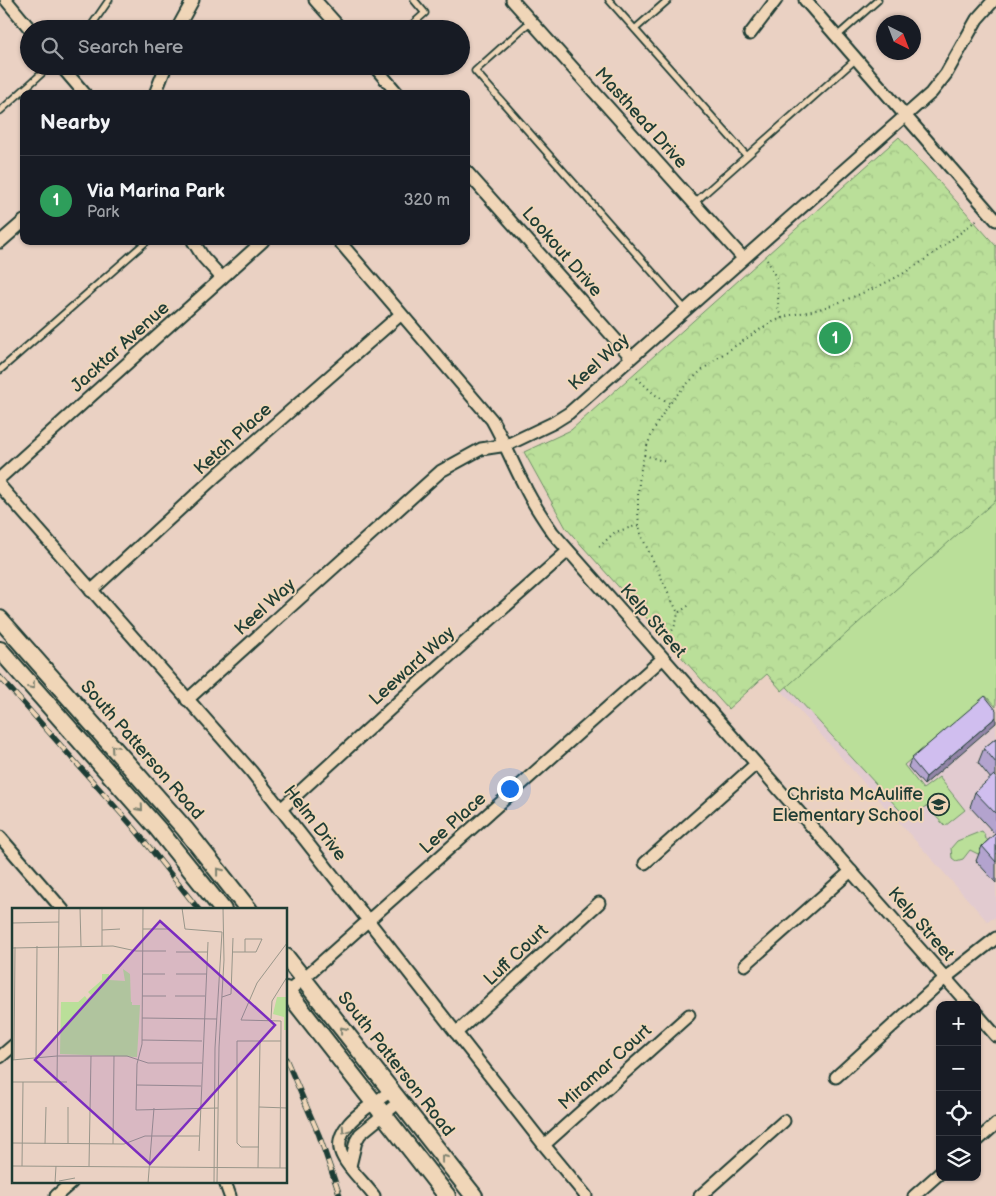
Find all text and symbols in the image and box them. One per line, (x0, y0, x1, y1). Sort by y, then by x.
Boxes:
north arrow (876, 15, 921, 60)
search box (20, 20, 470, 75)
icon: search (38, 34, 66, 62)
text: Search here (78, 36, 183, 59)
street label: Masthead Drive (590, 63, 692, 173)
text: Nearby (40, 110, 110, 135)
text: Via Marina Park (87, 180, 225, 203)
text: 1 (53, 191, 59, 210)
text: 320 m (404, 191, 450, 210)
text: Park (87, 203, 119, 222)
street label: Lookout Drive (517, 203, 607, 301)
street label: Jacktar Avenue (66, 297, 174, 397)
pin: 1 (819, 319, 851, 357)
street label: Keel Way (564, 329, 634, 395)
street label: Ketch Place (190, 398, 276, 479)
street label: Keel Way (230, 574, 300, 640)
street label: Kelp Street (615, 580, 691, 662)
street label: Leeward Way (365, 622, 460, 710)
street label: South Patterson Road (76, 676, 208, 824)
one-way arrow (26, 681, 35, 690)
one-way arrow (111, 744, 120, 753)
your location (497, 776, 523, 802)
street label: Helm Drive (279, 781, 351, 865)
place label: Christa McAuliffe Elementary School (772, 784, 923, 826)
street label: Lee Place (416, 788, 491, 858)
school or university icon: Christa McAuliffe Elementary School (927, 792, 951, 816)
one-way arrow (134, 802, 143, 811)
one-way arrow (217, 868, 225, 877)
street label: Kelp Street (883, 883, 959, 965)
inset map (12, 908, 288, 1184)
street label: Luff Court (480, 920, 553, 990)
street label: South Patterson Road (333, 988, 459, 1140)
map controls (936, 1001, 981, 1181)
button: + (936, 1001, 981, 1046)
street label: Miramar Court (554, 1020, 656, 1114)
one-way arrow (341, 1027, 349, 1036)
button: − (936, 1046, 981, 1091)
button: locate (936, 1091, 981, 1136)
one-way arrow (342, 1124, 351, 1134)
button: layers (936, 1136, 981, 1181)
one-way arrow (441, 1155, 449, 1164)

